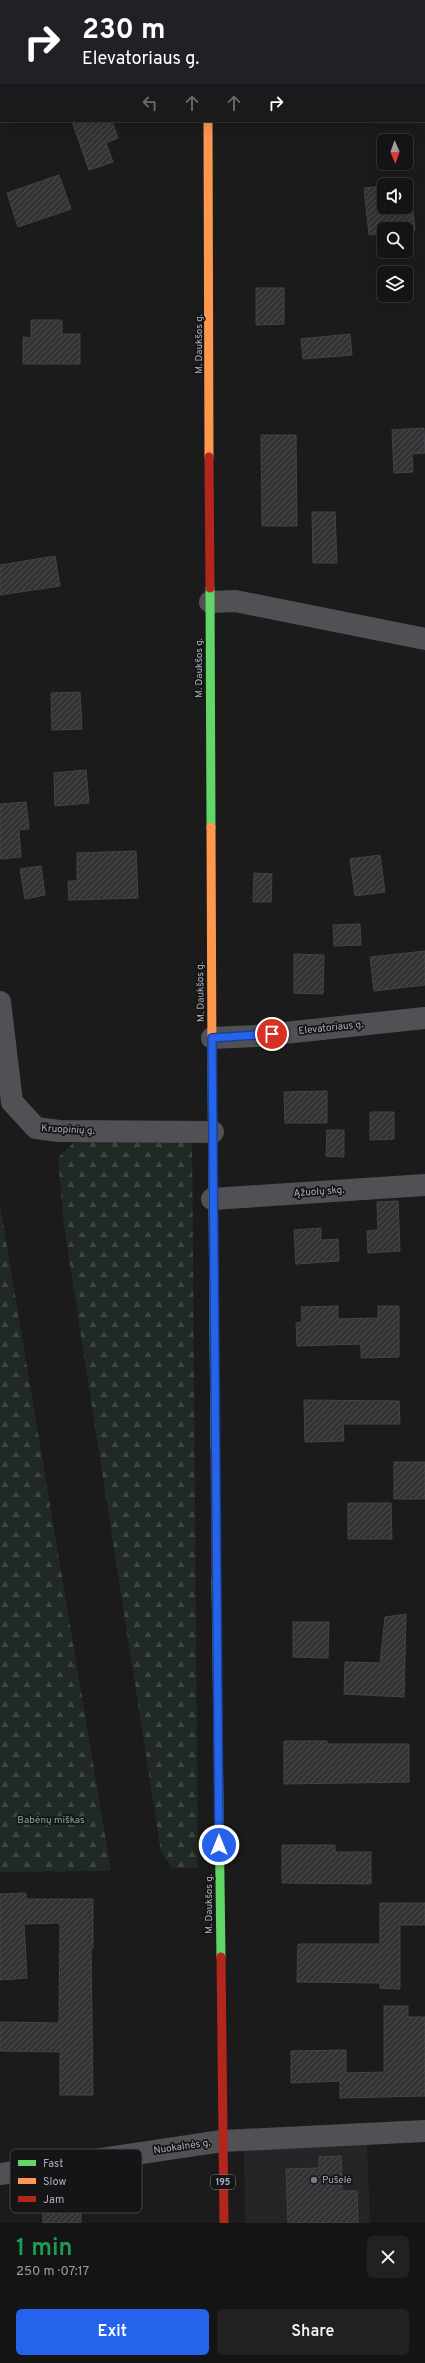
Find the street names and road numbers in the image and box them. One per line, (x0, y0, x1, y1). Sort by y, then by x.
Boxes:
street label: M. Daukšos g. (193, 314, 206, 374)
street label: M. Daukšos g. (193, 638, 206, 698)
street label: M. Daukšos g. (194, 962, 208, 1022)
street label: Elevatoriaus g. (298, 1018, 364, 1038)
street label: Kruopinių g. (41, 1122, 95, 1138)
street label: Ąžuolų skg. (293, 1184, 345, 1200)
street label: M. Daukšos g. (203, 1874, 216, 1934)
street label: Nuokalnės g. (153, 2137, 211, 2157)
road number: 195 (211, 2175, 235, 2189)

